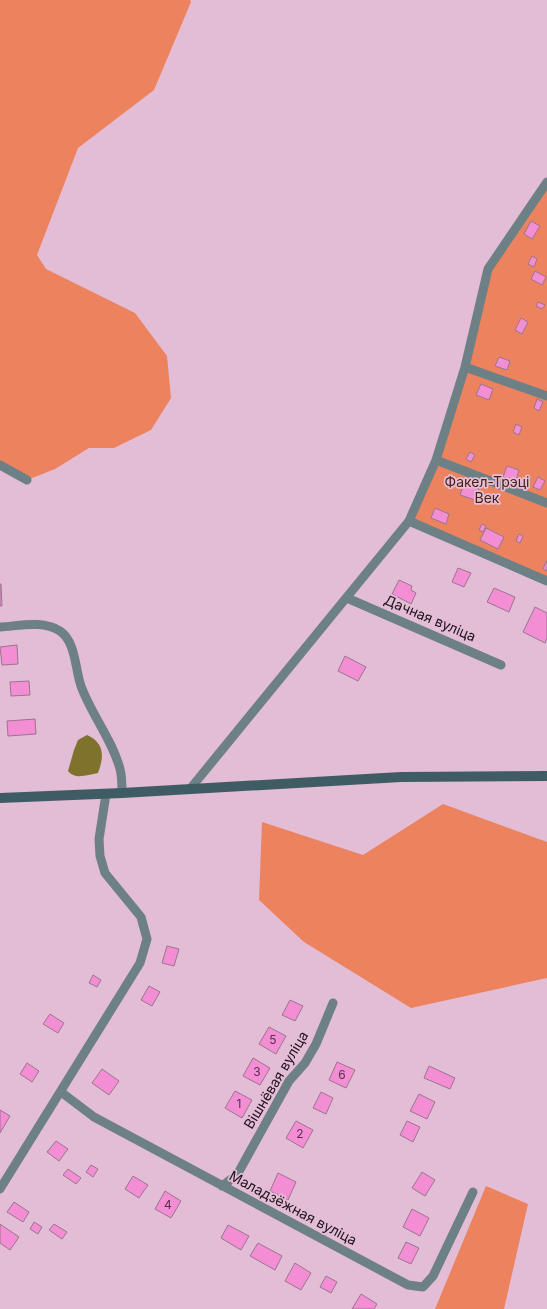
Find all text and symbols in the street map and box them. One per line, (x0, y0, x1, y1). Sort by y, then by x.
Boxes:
park label: Факел-Трэці Век (445, 473, 529, 506)
street label: Дачная вуліца (382, 591, 479, 645)
street label: Вішнёвая вуліца (240, 1028, 311, 1132)
house number: 5 (269, 1032, 277, 1047)
house number: 3 (253, 1064, 261, 1079)
house number: 6 (338, 1067, 346, 1082)
house number: 1 (237, 1096, 241, 1111)
house number: 2 (296, 1126, 304, 1141)
street label: Маладзёжная вуліца (227, 1167, 360, 1248)
house number: 4 (164, 1197, 172, 1212)

